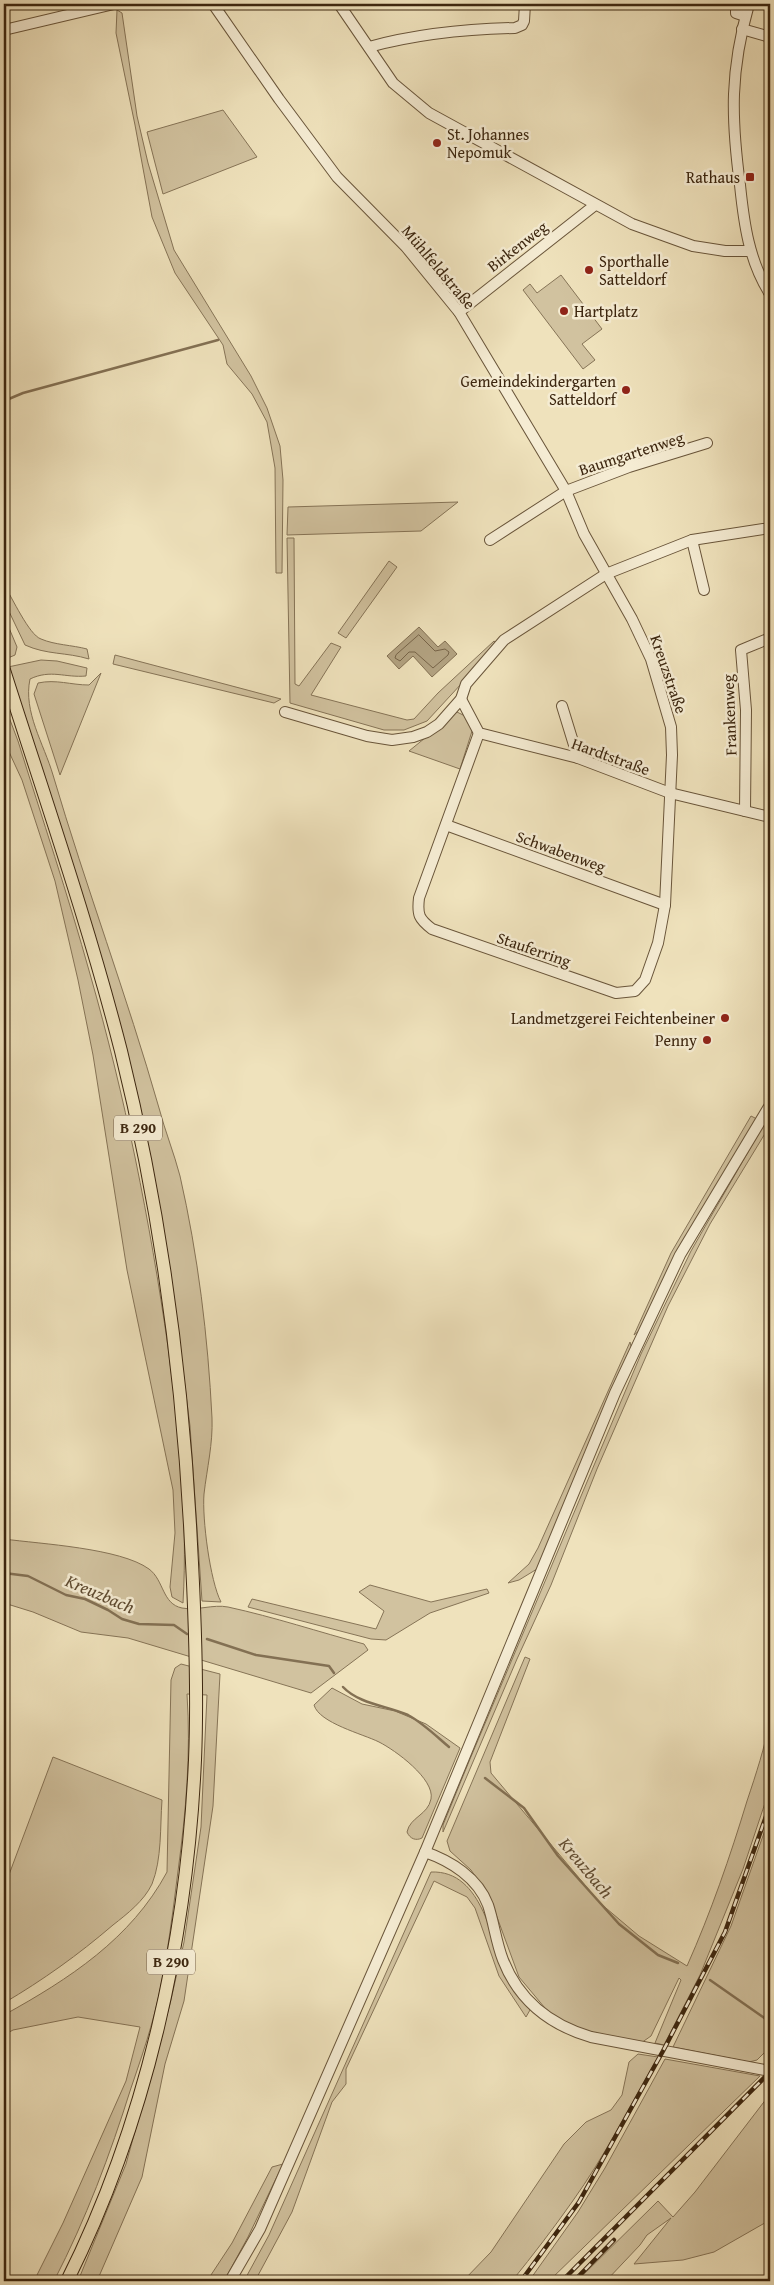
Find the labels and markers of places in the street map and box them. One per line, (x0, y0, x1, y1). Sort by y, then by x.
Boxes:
place label: St. Johannes Nepomuk (447, 122, 529, 164)
marker: St. Johannes Nepomuk (431, 137, 443, 149)
place label: Rathaus (686, 165, 740, 189)
marker: Rathaus (744, 171, 756, 183)
place label: Sporthalle Satteldorf (599, 249, 669, 291)
marker: Sporthalle Satteldorf (583, 264, 595, 276)
place label: Hartplatz (574, 299, 638, 323)
marker: Hartplatz (558, 305, 570, 317)
place label: Gemeindekindergarten Satteldorf (460, 369, 618, 411)
marker: Gemeindekindergarten Satteldorf (620, 384, 632, 396)
place label: Landmetzgerei Feichtenbeiner (511, 1006, 715, 1030)
marker: Landmetzgerei Feichtenbeiner (719, 1012, 731, 1024)
place label: Penny (655, 1028, 697, 1052)
marker: Penny (701, 1034, 713, 1046)

